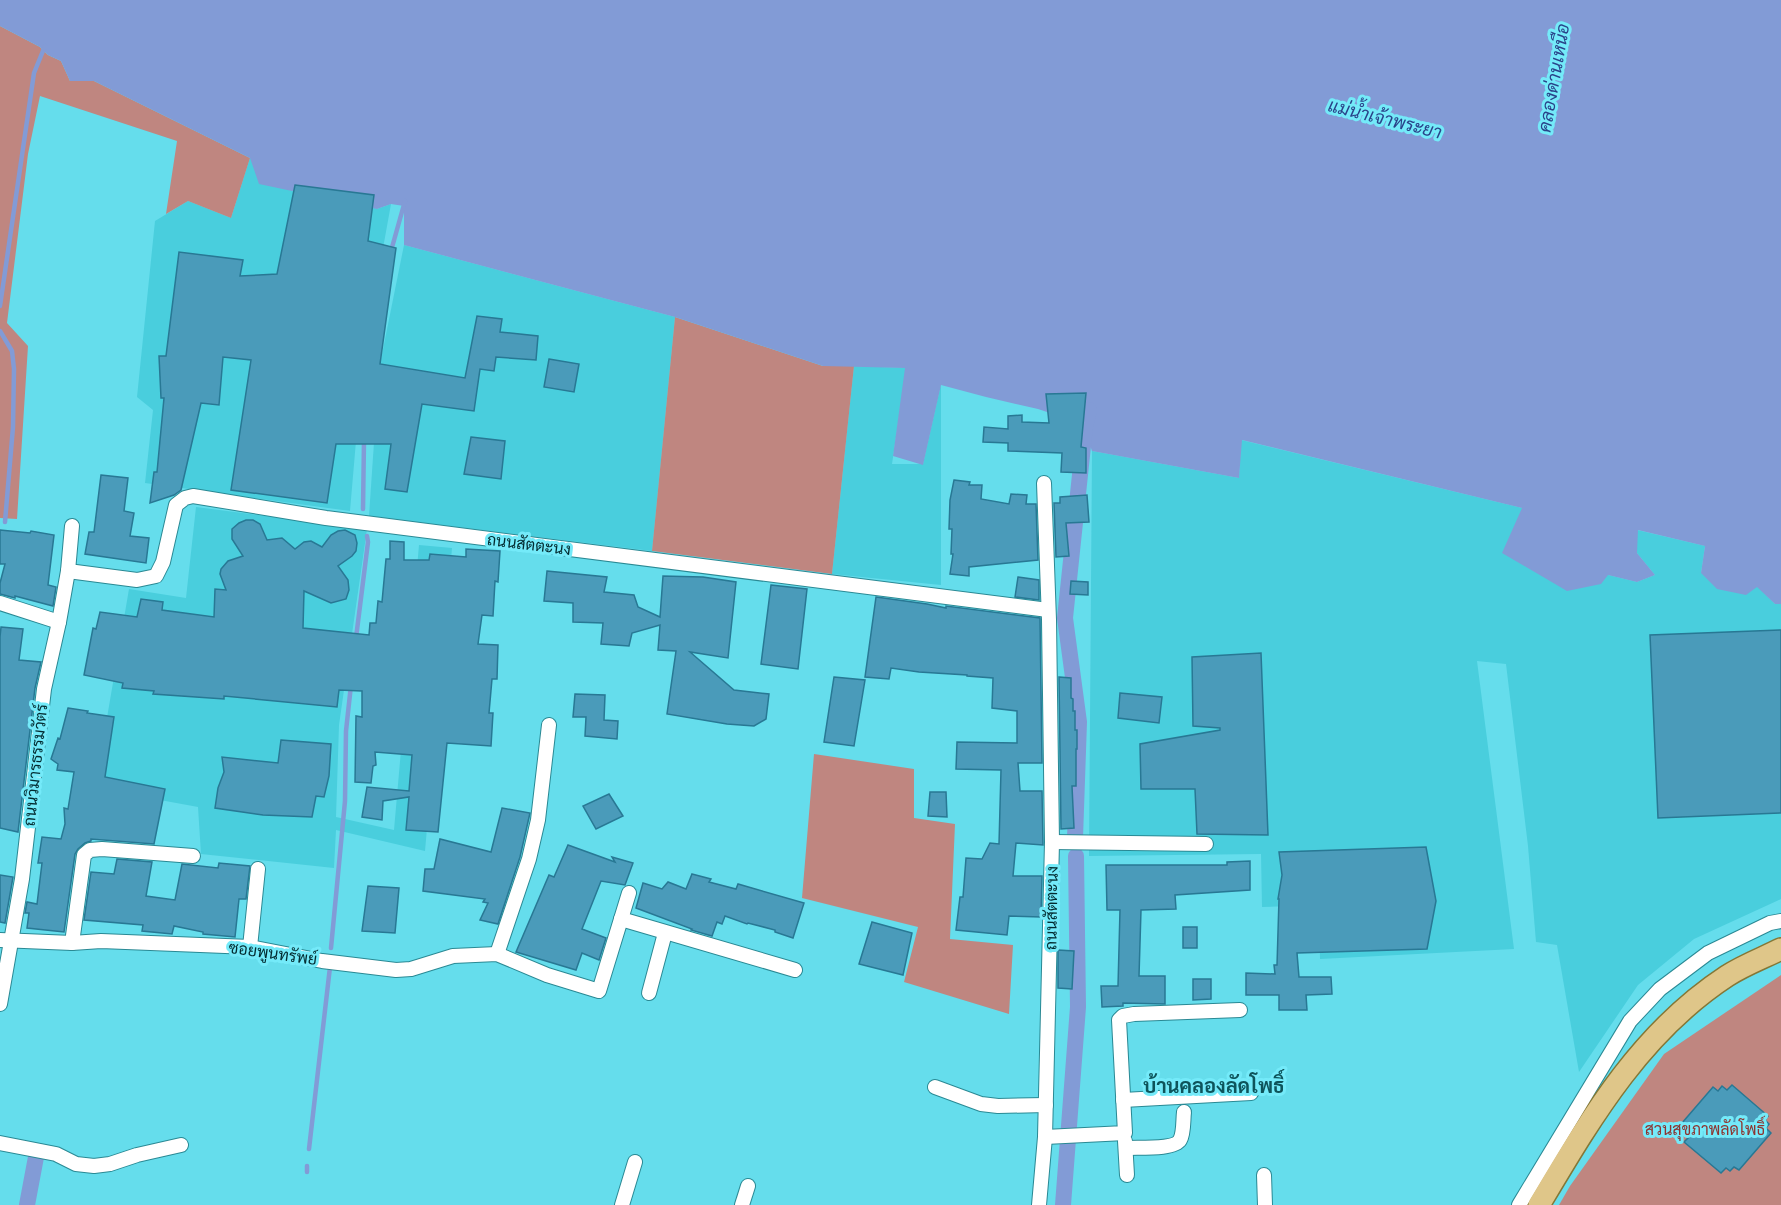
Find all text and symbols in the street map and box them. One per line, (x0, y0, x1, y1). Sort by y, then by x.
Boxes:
water label: คลองด่านเหนือ (1532, 22, 1573, 134)
water label: แม่น้ำเจ้าพระยา (1326, 89, 1446, 143)
street label: ถนนสัตตะนง (486, 529, 572, 559)
street label: ถนนวิมารธรรมวัตร์ (17, 702, 51, 827)
street label: ถนนสัตตะนง (1040, 866, 1062, 950)
street label: ซอยพูนทรัพย์ (227, 935, 319, 971)
district label: บ้านคลองลัดโพธิ์ (1143, 1069, 1285, 1098)
park label: สวนสุขภาพลัดโพธิ์ (1645, 1115, 1766, 1141)

